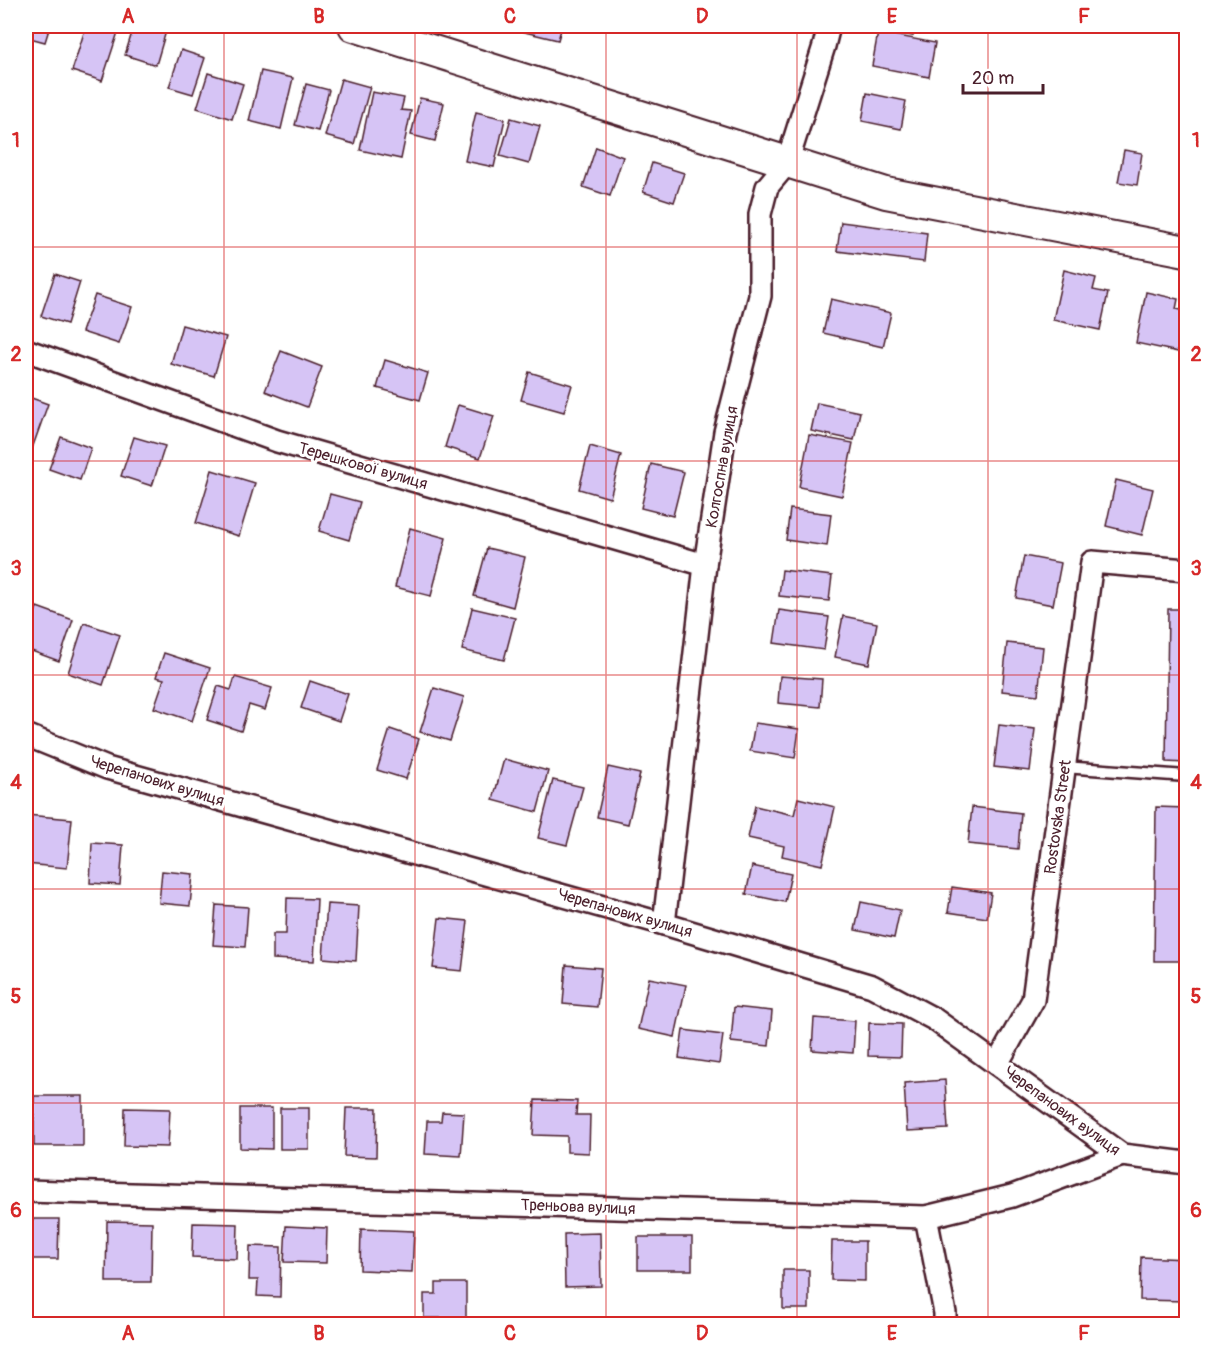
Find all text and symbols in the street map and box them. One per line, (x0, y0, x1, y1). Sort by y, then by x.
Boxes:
text: A (122, 4, 135, 29)
text: B (313, 4, 325, 29)
text: C (504, 4, 516, 29)
text: D (696, 4, 709, 29)
text: E (887, 4, 898, 29)
text: F (1078, 4, 1090, 29)
scale bar (963, 57, 1042, 95)
text: 20 m (972, 67, 1014, 90)
text: 1 (12, 128, 20, 153)
text: 1 (1192, 128, 1200, 153)
text: 2 (10, 342, 22, 367)
text: 2 (1190, 342, 1202, 367)
street label: Колгоспна вулиця (701, 405, 743, 529)
street label: Терешкової вулиця (296, 438, 430, 494)
text: 3 (10, 556, 22, 581)
text: 3 (1190, 556, 1202, 581)
street label: Черепанових вулиця (87, 751, 227, 811)
street label: Rostovska Street (1040, 758, 1076, 876)
text: 4 (10, 770, 22, 795)
text: 4 (1190, 770, 1202, 795)
street label: Черепанових вулиця (555, 884, 695, 942)
text: 5 (11, 984, 22, 1009)
text: 5 (1191, 984, 1202, 1009)
street label: Черепанових вулиця (1000, 1062, 1124, 1160)
street label: Треньова вулиця (520, 1195, 636, 1219)
text: 6 (10, 1198, 22, 1223)
text: 6 (1190, 1198, 1202, 1223)
text: A (122, 1321, 135, 1346)
text: B (313, 1321, 325, 1346)
text: C (504, 1321, 516, 1346)
text: D (696, 1321, 709, 1346)
text: E (887, 1321, 898, 1346)
text: F (1078, 1321, 1090, 1346)

